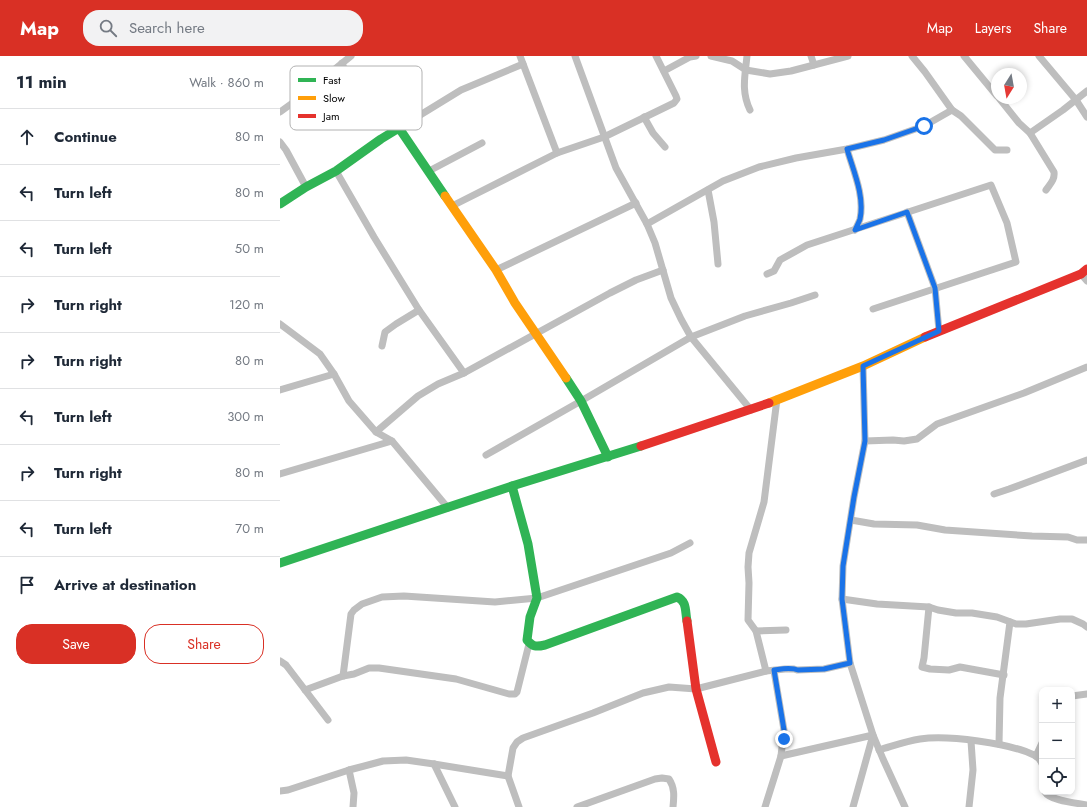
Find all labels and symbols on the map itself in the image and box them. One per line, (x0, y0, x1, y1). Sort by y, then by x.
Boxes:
legend (290, 66, 422, 130)
north arrow (991, 68, 1027, 104)
text: Fast (323, 72, 341, 88)
text: Slow (323, 90, 345, 106)
text: Jam (321, 108, 340, 124)
route start (915, 117, 933, 135)
route end (775, 730, 793, 748)

